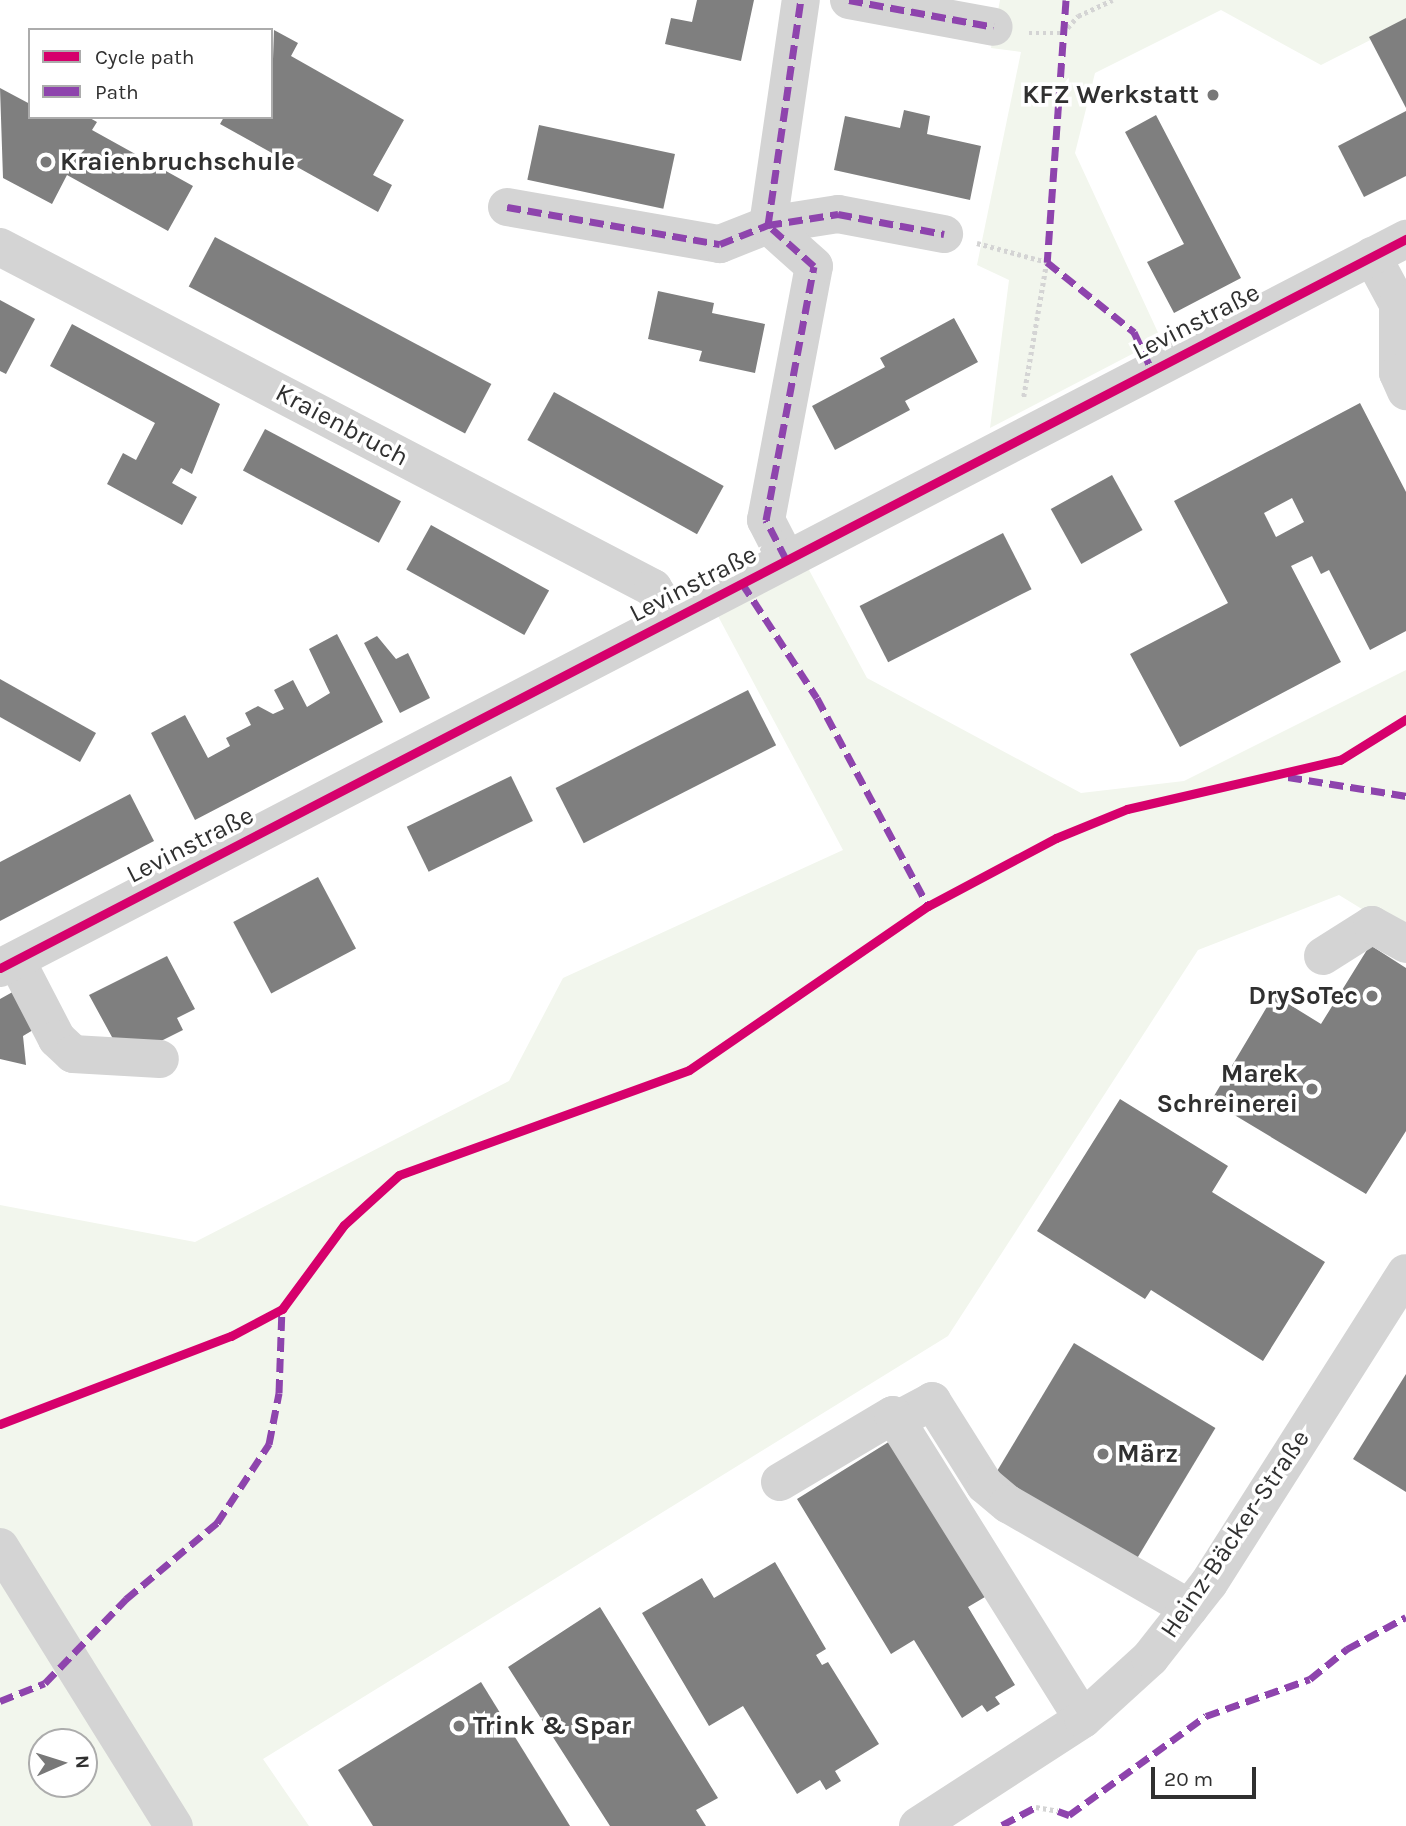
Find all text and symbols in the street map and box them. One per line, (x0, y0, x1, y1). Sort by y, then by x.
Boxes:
legend (28, 28, 273, 119)
text: Cycle path (95, 45, 195, 69)
place label: KFZ Werkstatt (1022, 79, 1199, 111)
text: Path (95, 80, 139, 104)
marker: KFZ Werkstatt (1205, 87, 1221, 103)
place label: Kraienbruchschule (60, 146, 295, 178)
marker: Kraienbruchschule (38, 154, 54, 170)
street label: Levinstraße (1127, 277, 1265, 367)
street label: Kraienbruch (270, 377, 414, 473)
street label: Levinstraße (624, 539, 762, 629)
street label: Levinstraße (121, 800, 259, 890)
place label: DrySoTec (1248, 980, 1358, 1012)
marker: DrySoTec (1364, 988, 1380, 1004)
place label: Marek Schreinerei (1156, 1058, 1298, 1120)
marker: Marek Schreinerei (1304, 1081, 1320, 1097)
street label: Heinz-Bäcker-Straße (1154, 1424, 1316, 1644)
place label: März (1117, 1438, 1178, 1470)
marker: März (1095, 1446, 1111, 1462)
place label: Trink & Spar (473, 1710, 631, 1742)
marker: Trink & Spar (451, 1718, 467, 1734)
north arrow (28, 1728, 98, 1798)
scale bar (1154, 1752, 1259, 1796)
text: N (71, 1755, 93, 1769)
text: 20 m (1164, 1767, 1213, 1791)

